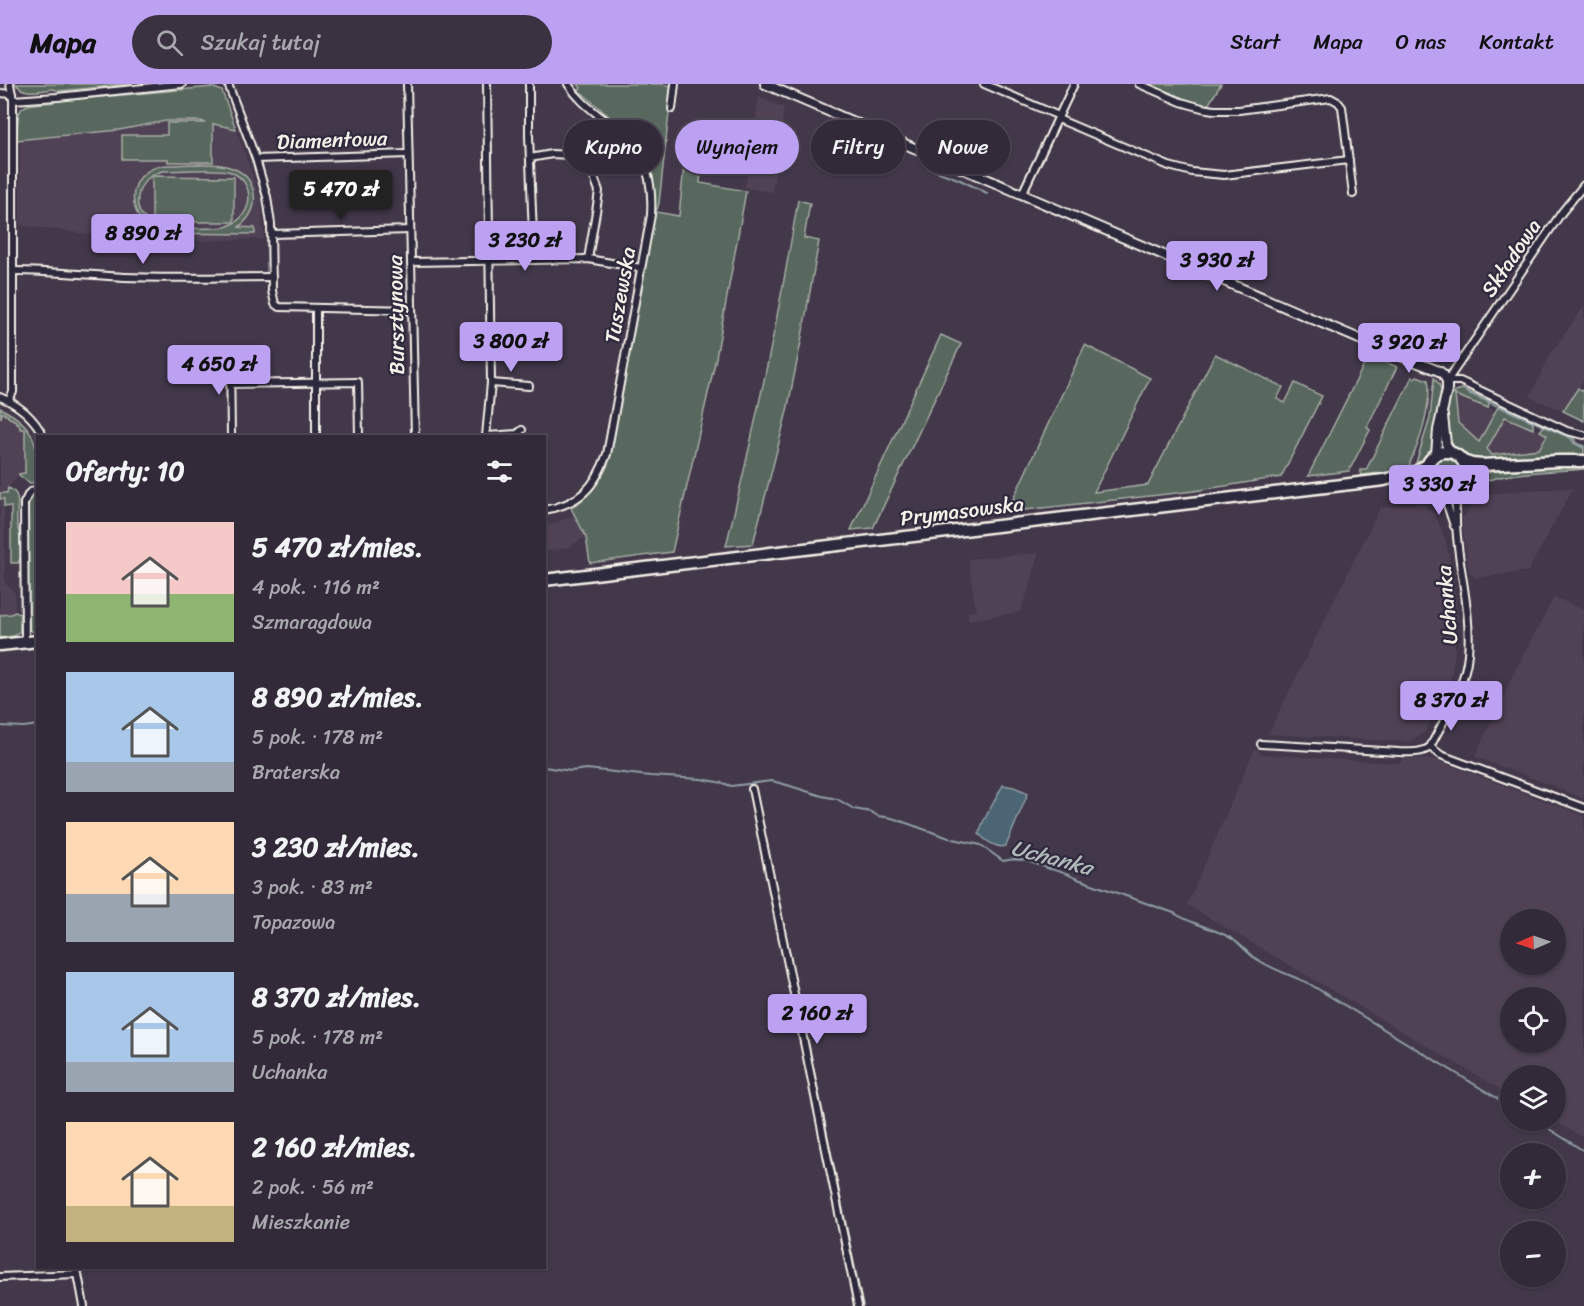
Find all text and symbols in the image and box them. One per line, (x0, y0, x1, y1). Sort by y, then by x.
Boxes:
search box (132, 15, 552, 69)
text: Mapa (30, 18, 96, 67)
text: Szukaj tutaj (201, 23, 320, 62)
text: Start (1230, 23, 1280, 61)
text: Mapa (1313, 23, 1363, 61)
text: O nas (1396, 23, 1446, 61)
text: Kontakt (1479, 23, 1554, 61)
icon: search (153, 26, 186, 59)
street label: Diamentowa (276, 119, 388, 161)
chip: Kupno (564, 120, 663, 174)
chip: Wynajem (675, 120, 799, 174)
chip: Filtry (811, 120, 905, 174)
chip: Nowe (917, 120, 1010, 174)
pin: 5 470 zł (279, 170, 403, 221)
text: 5 470 zł (303, 172, 379, 207)
street label: Składowa (1470, 210, 1552, 305)
pin: 8 890 zł (81, 214, 205, 265)
text: 8 890 zł (105, 216, 181, 251)
pin: 3 230 zł (463, 221, 587, 272)
text: 3 230 zł (489, 223, 561, 258)
pin: 3 930 zł (1155, 241, 1279, 292)
street label: Tuszewska (593, 243, 647, 346)
text: 3 930 zł (1180, 243, 1254, 278)
street label: Bursztynowa (376, 254, 416, 375)
pin: 3 800 zł (449, 322, 573, 373)
pin: 3 920 zł (1347, 323, 1471, 374)
text: 3 800 zł (474, 324, 548, 359)
text: 3 920 zł (1372, 325, 1446, 360)
pin: 4 650 zł (157, 345, 281, 396)
text: 4 650 zł (181, 347, 257, 382)
text: Oferty: 10 (66, 448, 185, 494)
icon: filters (483, 455, 516, 488)
pin: 3 330 zł (1377, 465, 1501, 516)
text: 3 330 zł (1403, 467, 1475, 502)
street label: Prymasowska (898, 485, 1026, 537)
text: 5 470 zł/mies. (252, 524, 423, 570)
icon: home (114, 546, 186, 618)
street label: Uchanka (1425, 564, 1469, 646)
text: 4 pok. · 116 m² (252, 570, 380, 605)
text: Szmaragdowa (252, 605, 372, 640)
text: 8 890 zł/mies. (252, 674, 423, 720)
pin: 8 370 zł (1389, 681, 1513, 732)
text: 8 370 zł (1414, 683, 1488, 718)
icon: home (114, 696, 186, 768)
text: 5 pok. · 178 m² (252, 720, 383, 755)
text: Braterska (252, 755, 340, 790)
text: 3 230 zł/mies. (252, 824, 420, 870)
water label: Uchanka (1007, 828, 1100, 888)
icon: home (114, 846, 186, 918)
text: 3 pok. · 83 m² (252, 870, 373, 905)
text: Topazowa (252, 905, 335, 940)
north arrow (1500, 909, 1566, 975)
map controls (1500, 909, 1566, 1287)
text: 8 370 zł/mies. (252, 974, 421, 1020)
button: locate (1500, 987, 1566, 1053)
pin: 2 160 zł (755, 994, 879, 1045)
icon: home (114, 996, 186, 1068)
text: 2 160 zł (782, 996, 852, 1031)
text: 5 pok. · 178 m² (252, 1020, 383, 1055)
text: Uchanka (252, 1055, 327, 1090)
button: layers (1500, 1065, 1566, 1131)
text: 2 160 zł/mies. (252, 1124, 417, 1170)
button: + (1500, 1143, 1566, 1209)
icon: home (114, 1146, 186, 1218)
text: 2 pok. · 56 m² (252, 1170, 374, 1205)
text: Mieszkanie (252, 1205, 350, 1240)
button: − (1500, 1221, 1566, 1287)

